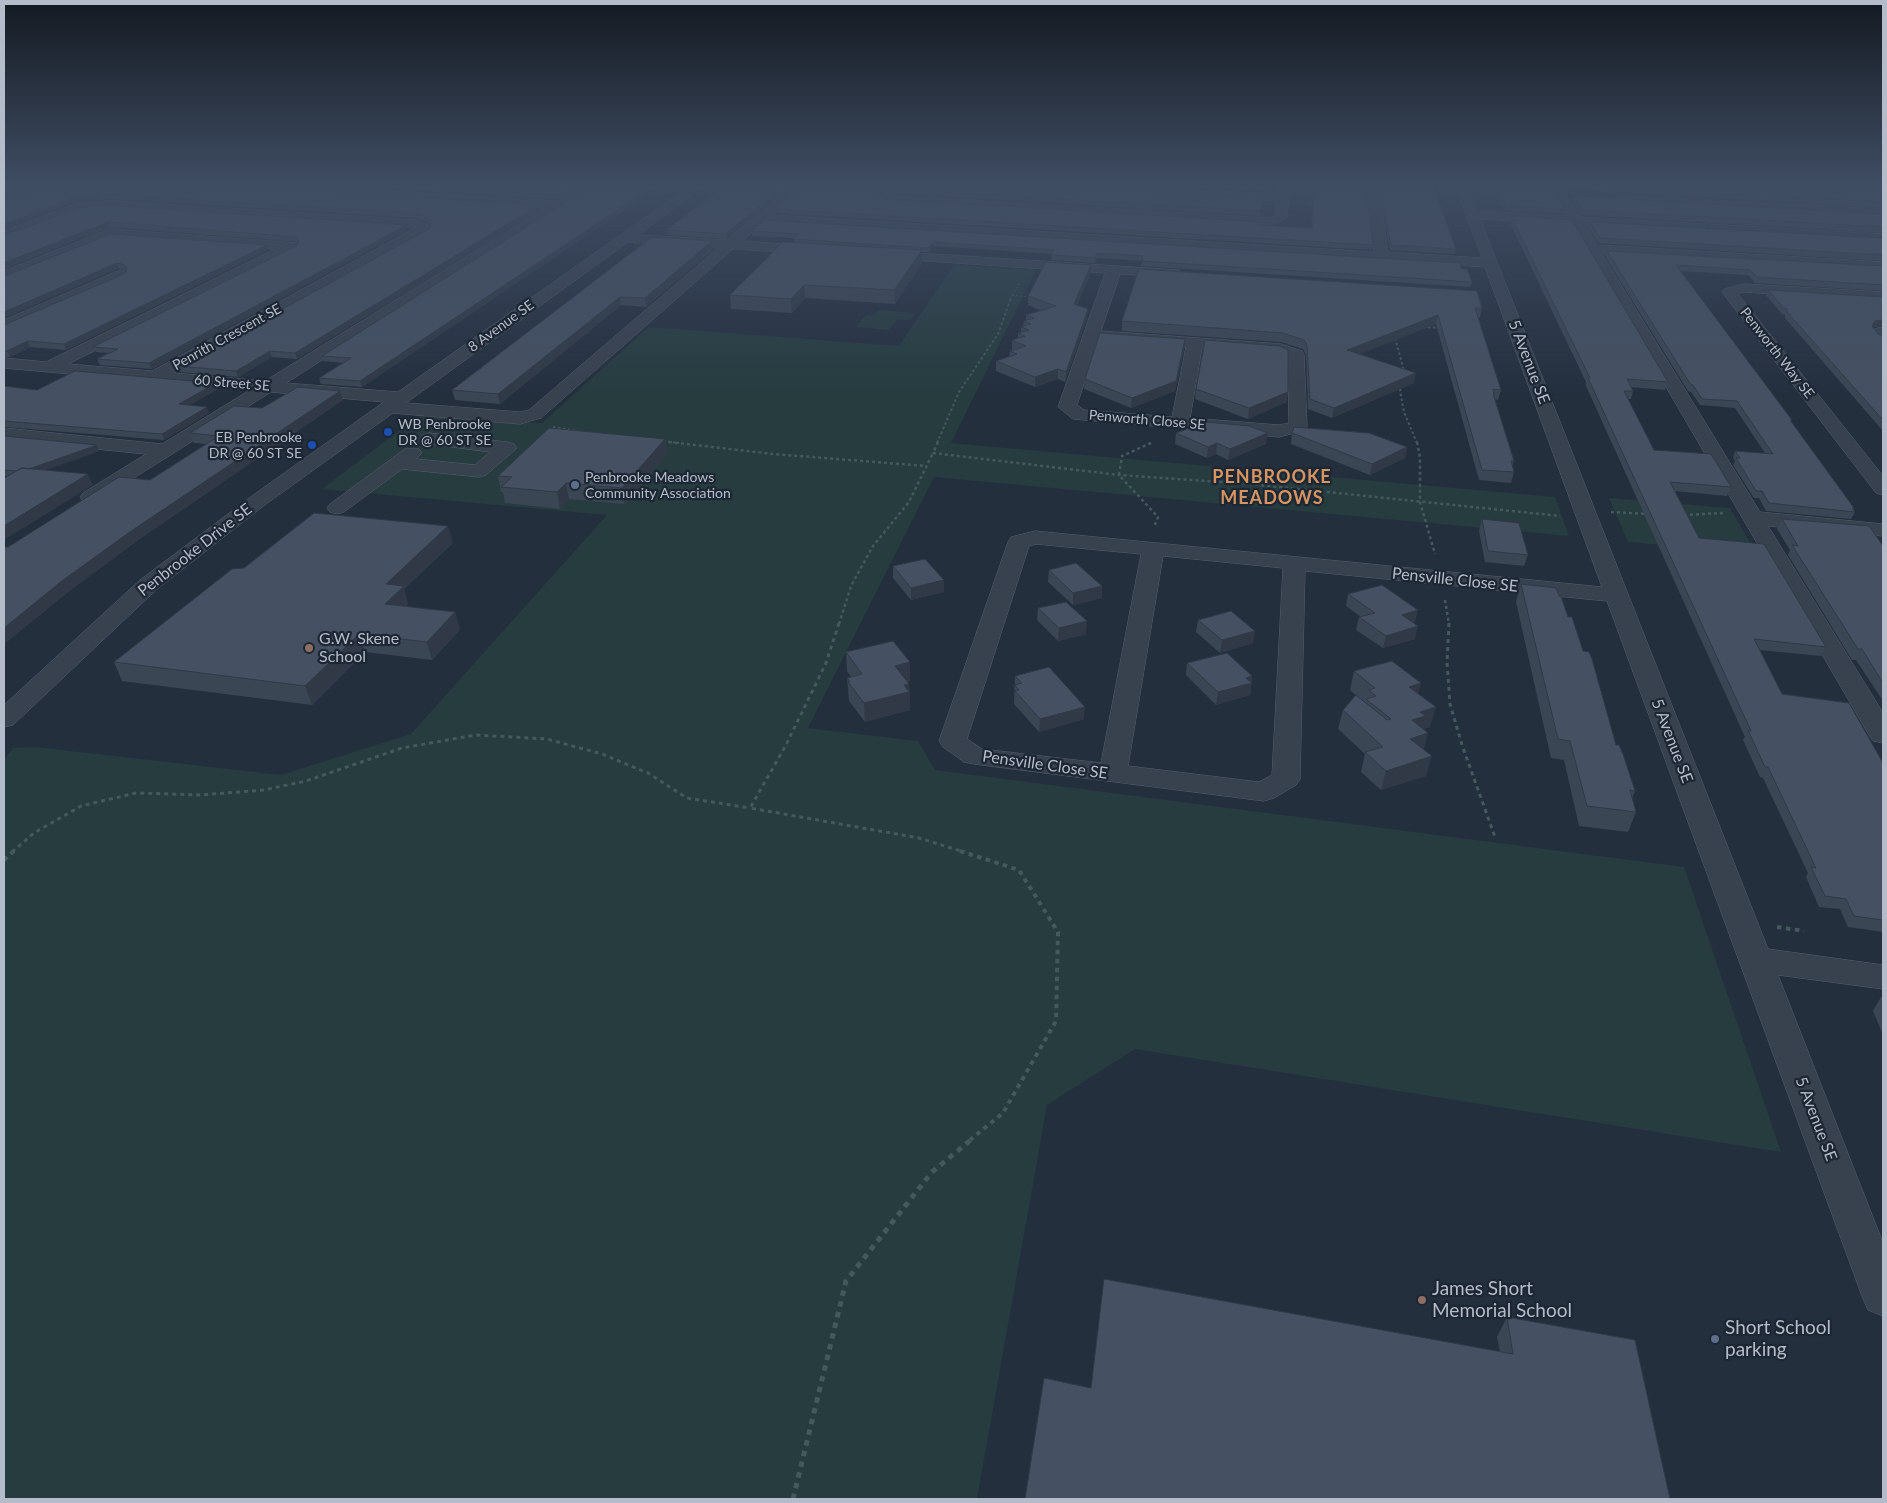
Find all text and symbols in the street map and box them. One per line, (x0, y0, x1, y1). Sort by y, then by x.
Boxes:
street label: 8 Avenue SE (465, 296, 537, 356)
street label: Penrith Crescent SE (170, 300, 284, 374)
street label: Penworth Way SE (1736, 304, 1818, 402)
street label: 5 Avenue SE (1504, 317, 1554, 407)
street label: 60 Street SE (193, 371, 271, 395)
street label: Penworth Close SE (1088, 407, 1206, 433)
place label: WB Penbrooke DR @ 60 ST SE (398, 416, 491, 448)
marker: WB Penbrooke DR @ 60 ST SE (382, 426, 394, 438)
place label: EB Penbrooke DR @ 60 ST SE (209, 429, 302, 462)
marker: EB Penbrooke DR @ 60 ST SE (306, 439, 318, 451)
district label: PENBROOKE MEADOWS (1211, 466, 1333, 508)
place label: Penbrooke Meadows Community Association (585, 469, 731, 502)
marker: Penbrooke Meadows Community Association (569, 479, 581, 491)
street label: Penbrooke Drive SE (134, 499, 256, 601)
street label: Pensville Close SE (1391, 564, 1519, 596)
place label: G.W. Skene School (319, 629, 399, 667)
marker: G.W. Skene School (303, 642, 315, 654)
street label: 5 Avenue SE (1647, 696, 1697, 786)
street label: Pensville Close SE (981, 747, 1109, 783)
street label: 5 Avenue SE (1791, 1074, 1841, 1164)
place label: James Short Memorial School (1432, 1278, 1572, 1322)
marker: James Short Memorial School (1416, 1294, 1428, 1306)
place label: Short School parking (1725, 1317, 1831, 1361)
marker: Short School parking (1709, 1333, 1721, 1345)

